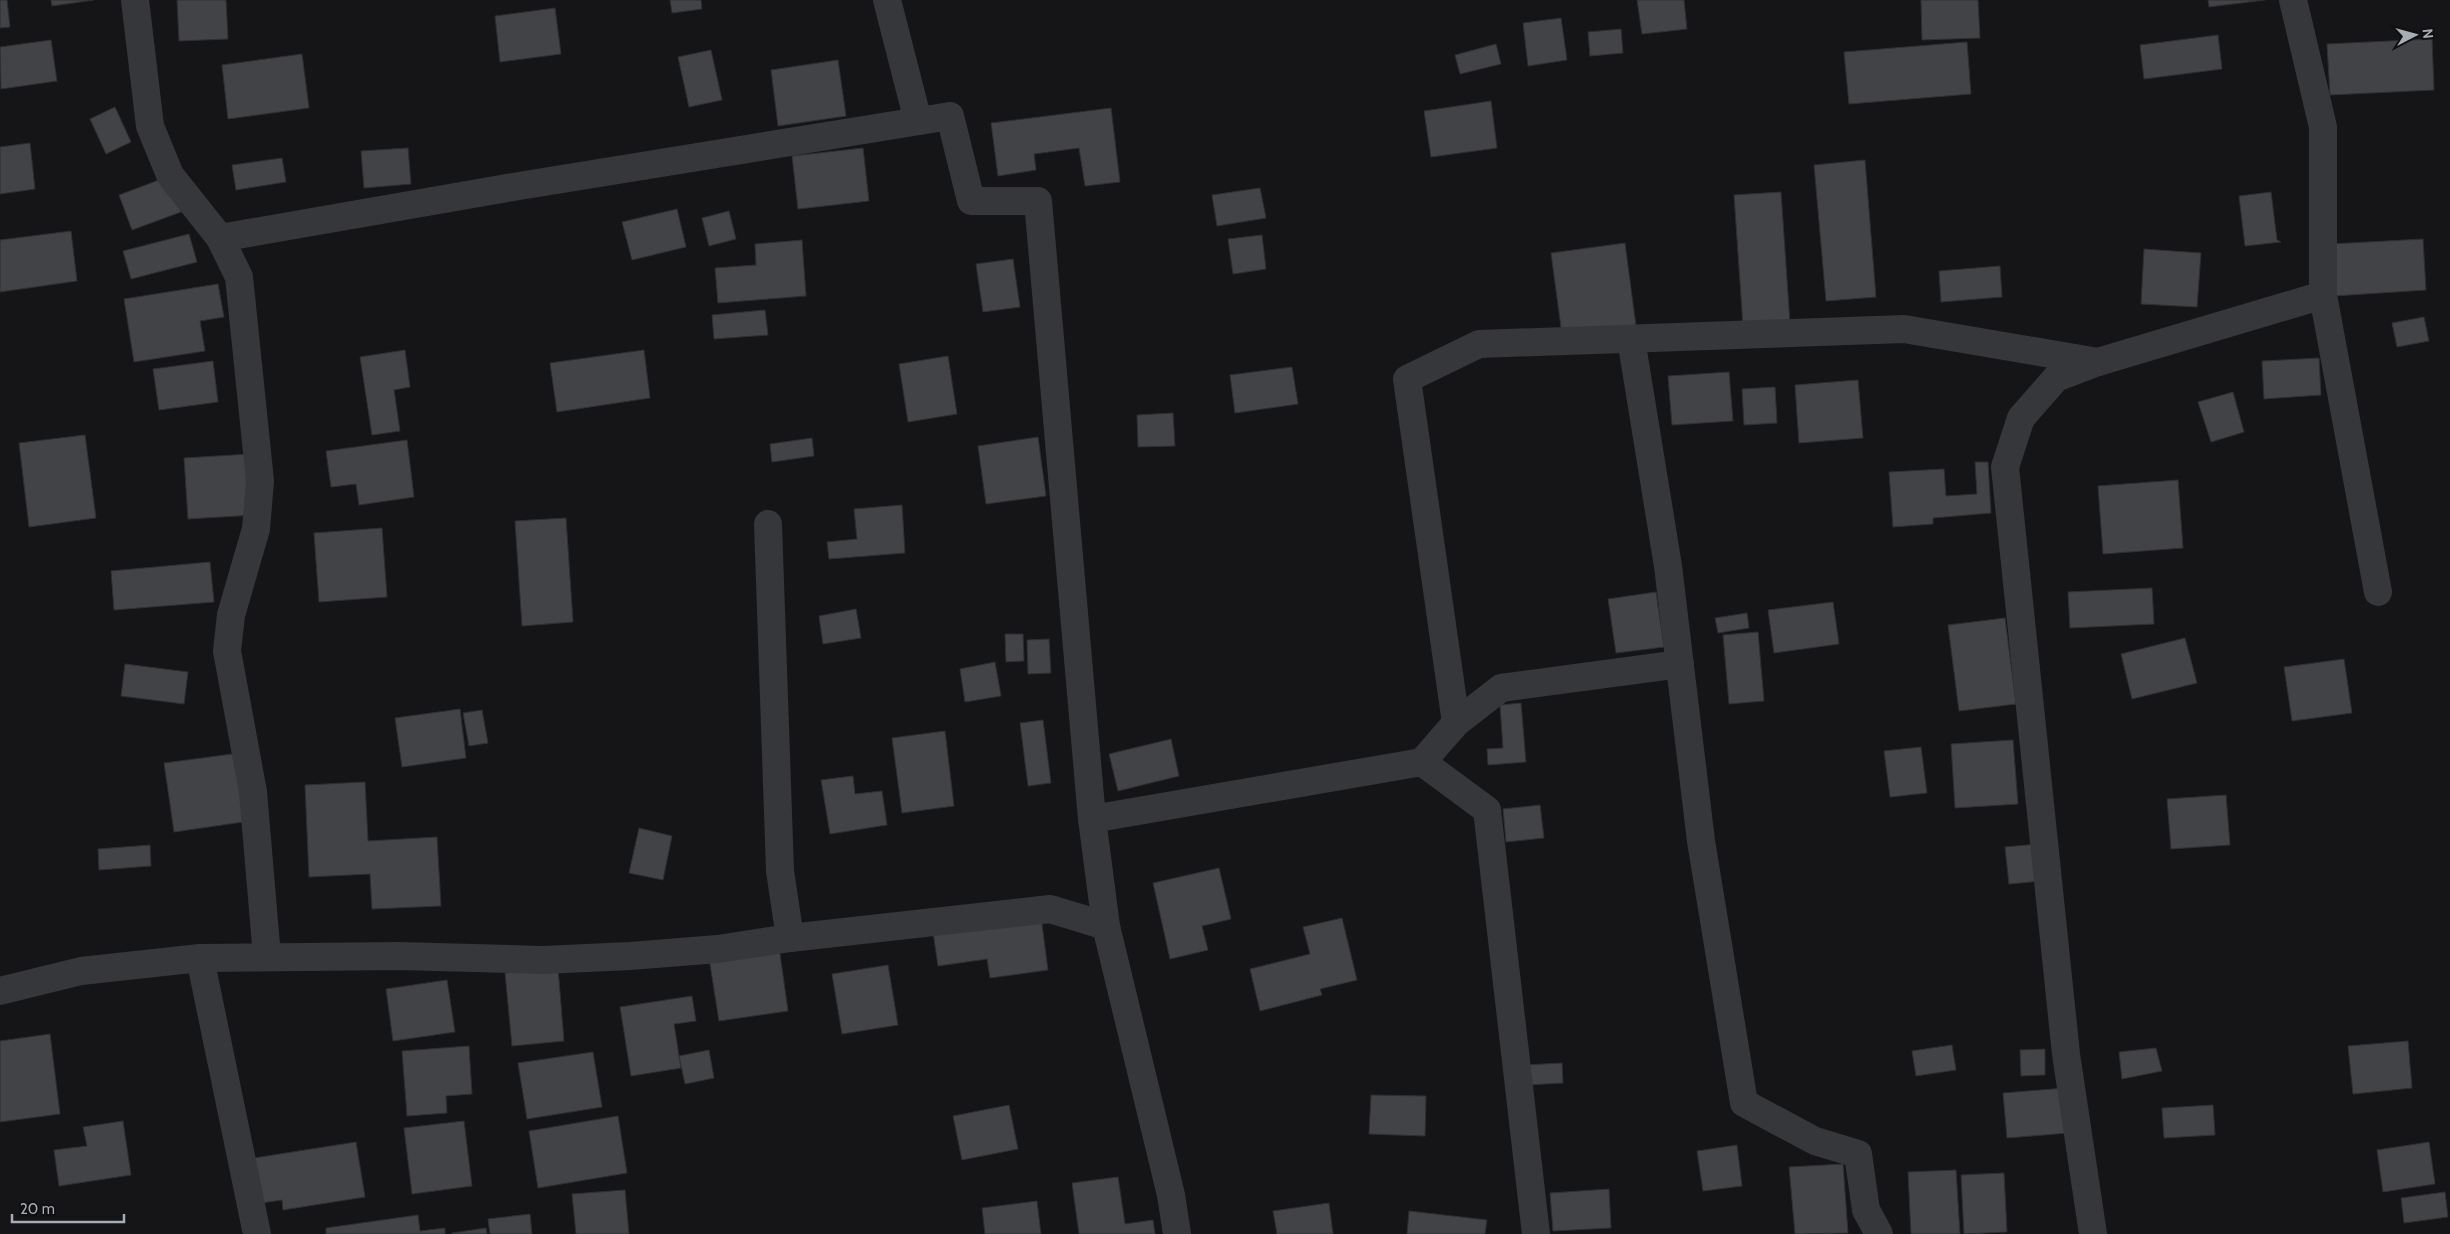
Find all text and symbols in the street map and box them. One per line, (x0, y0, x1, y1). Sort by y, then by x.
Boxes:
north arrow (2390, 10, 2440, 60)
text: N (2418, 28, 2437, 40)
scale bar (12, 1192, 125, 1224)
text: 20 m (20, 1200, 55, 1218)

